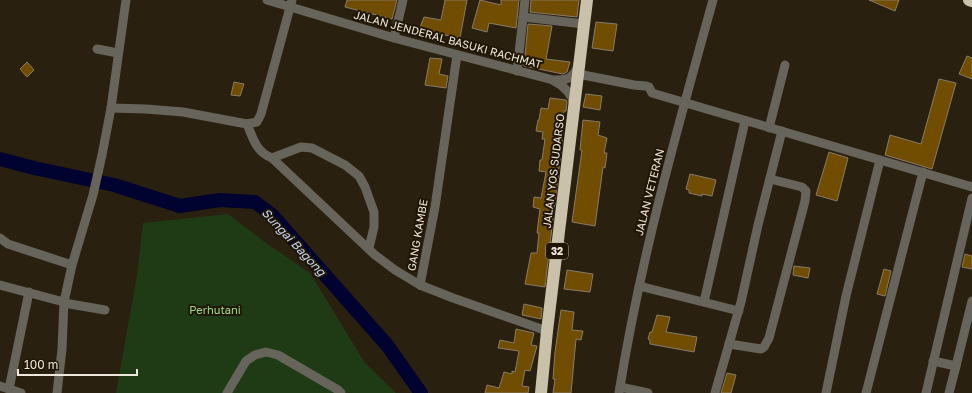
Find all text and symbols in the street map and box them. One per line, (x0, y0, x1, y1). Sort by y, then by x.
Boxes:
street label: JALAN JENDERAL BASUKI RACHMAT (353, 8, 544, 70)
street label: JALAN YOS SUDARSO (540, 113, 566, 229)
street label: JALAN VETERAN (632, 147, 666, 237)
street label: GANG KAMBE (404, 198, 430, 272)
water label: Sungai Bagong (259, 205, 330, 280)
road number: 32 (546, 243, 568, 259)
park label: Perhutani (189, 303, 241, 316)
scale bar (18, 351, 137, 377)
text: 100 m (24, 357, 58, 372)

